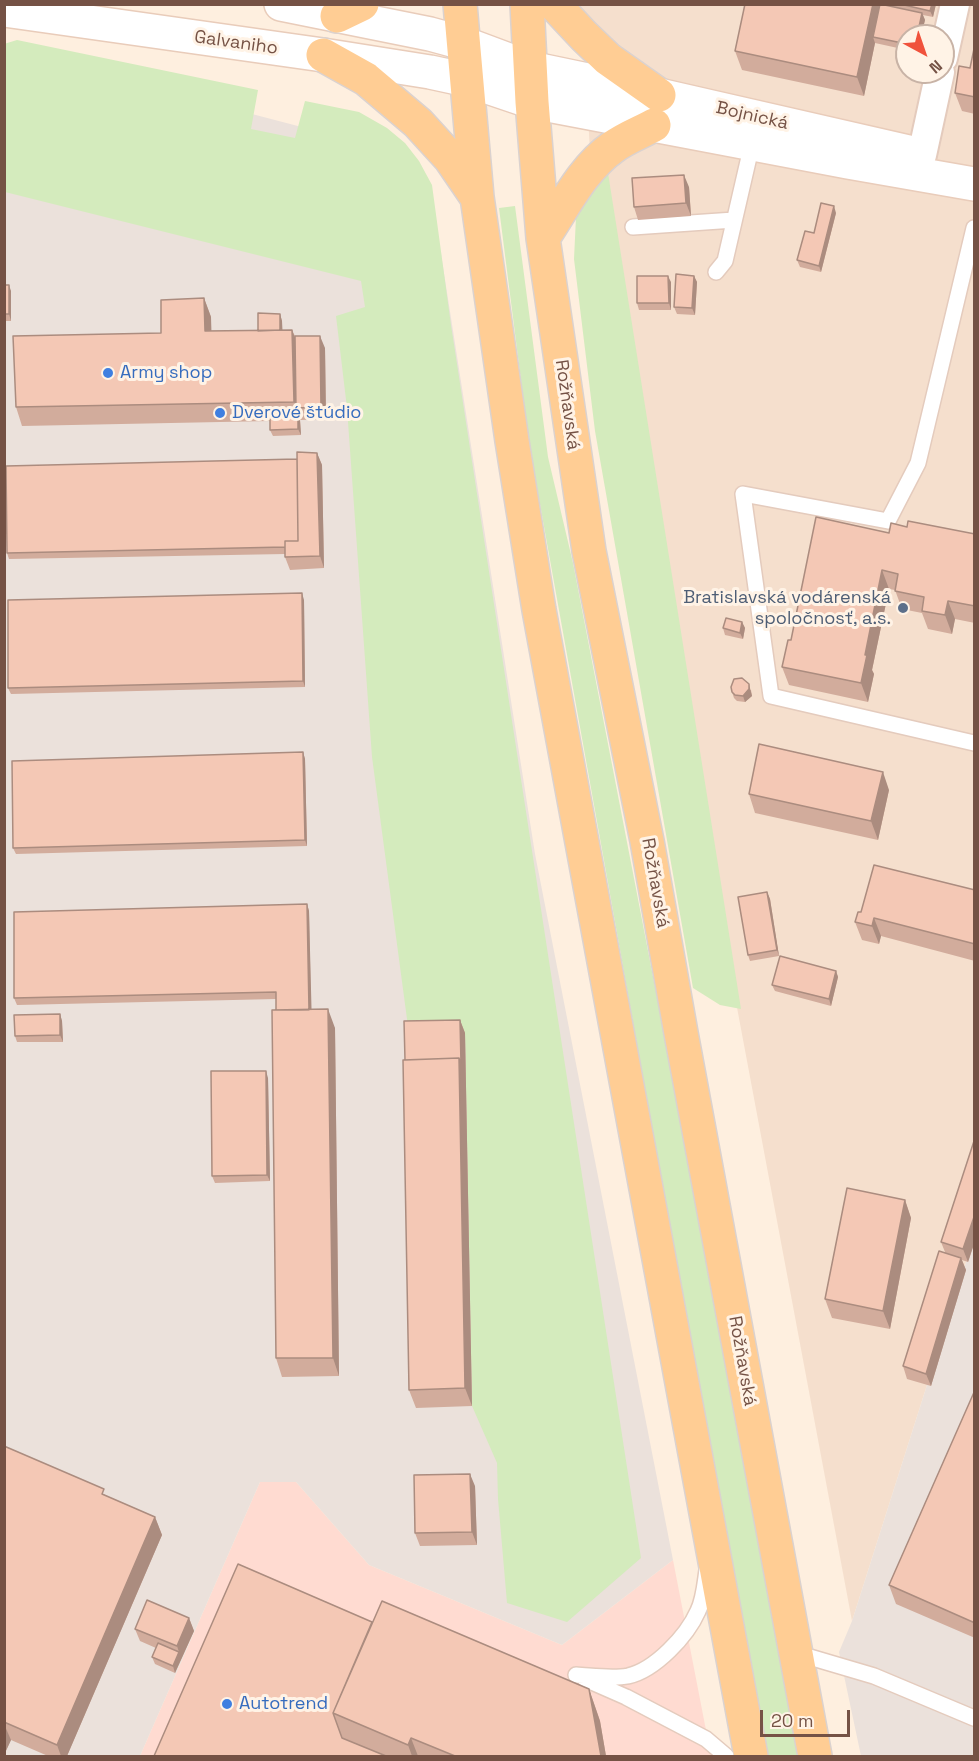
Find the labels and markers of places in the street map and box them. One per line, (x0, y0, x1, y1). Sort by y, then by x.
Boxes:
place label: Army shop (120, 362, 212, 384)
marker: Army shop (101, 366, 115, 380)
place label: Dverové štúdio (232, 402, 361, 424)
marker: Dverové štúdio (213, 406, 227, 420)
place label: Bratislavská vodárenská spoločnosť, a.s. (683, 587, 891, 630)
marker: Bratislavská vodárenská spoločnosť, a.s. (896, 601, 910, 615)
place label: Autotrend (239, 1693, 328, 1715)
marker: Autotrend (220, 1697, 234, 1711)

